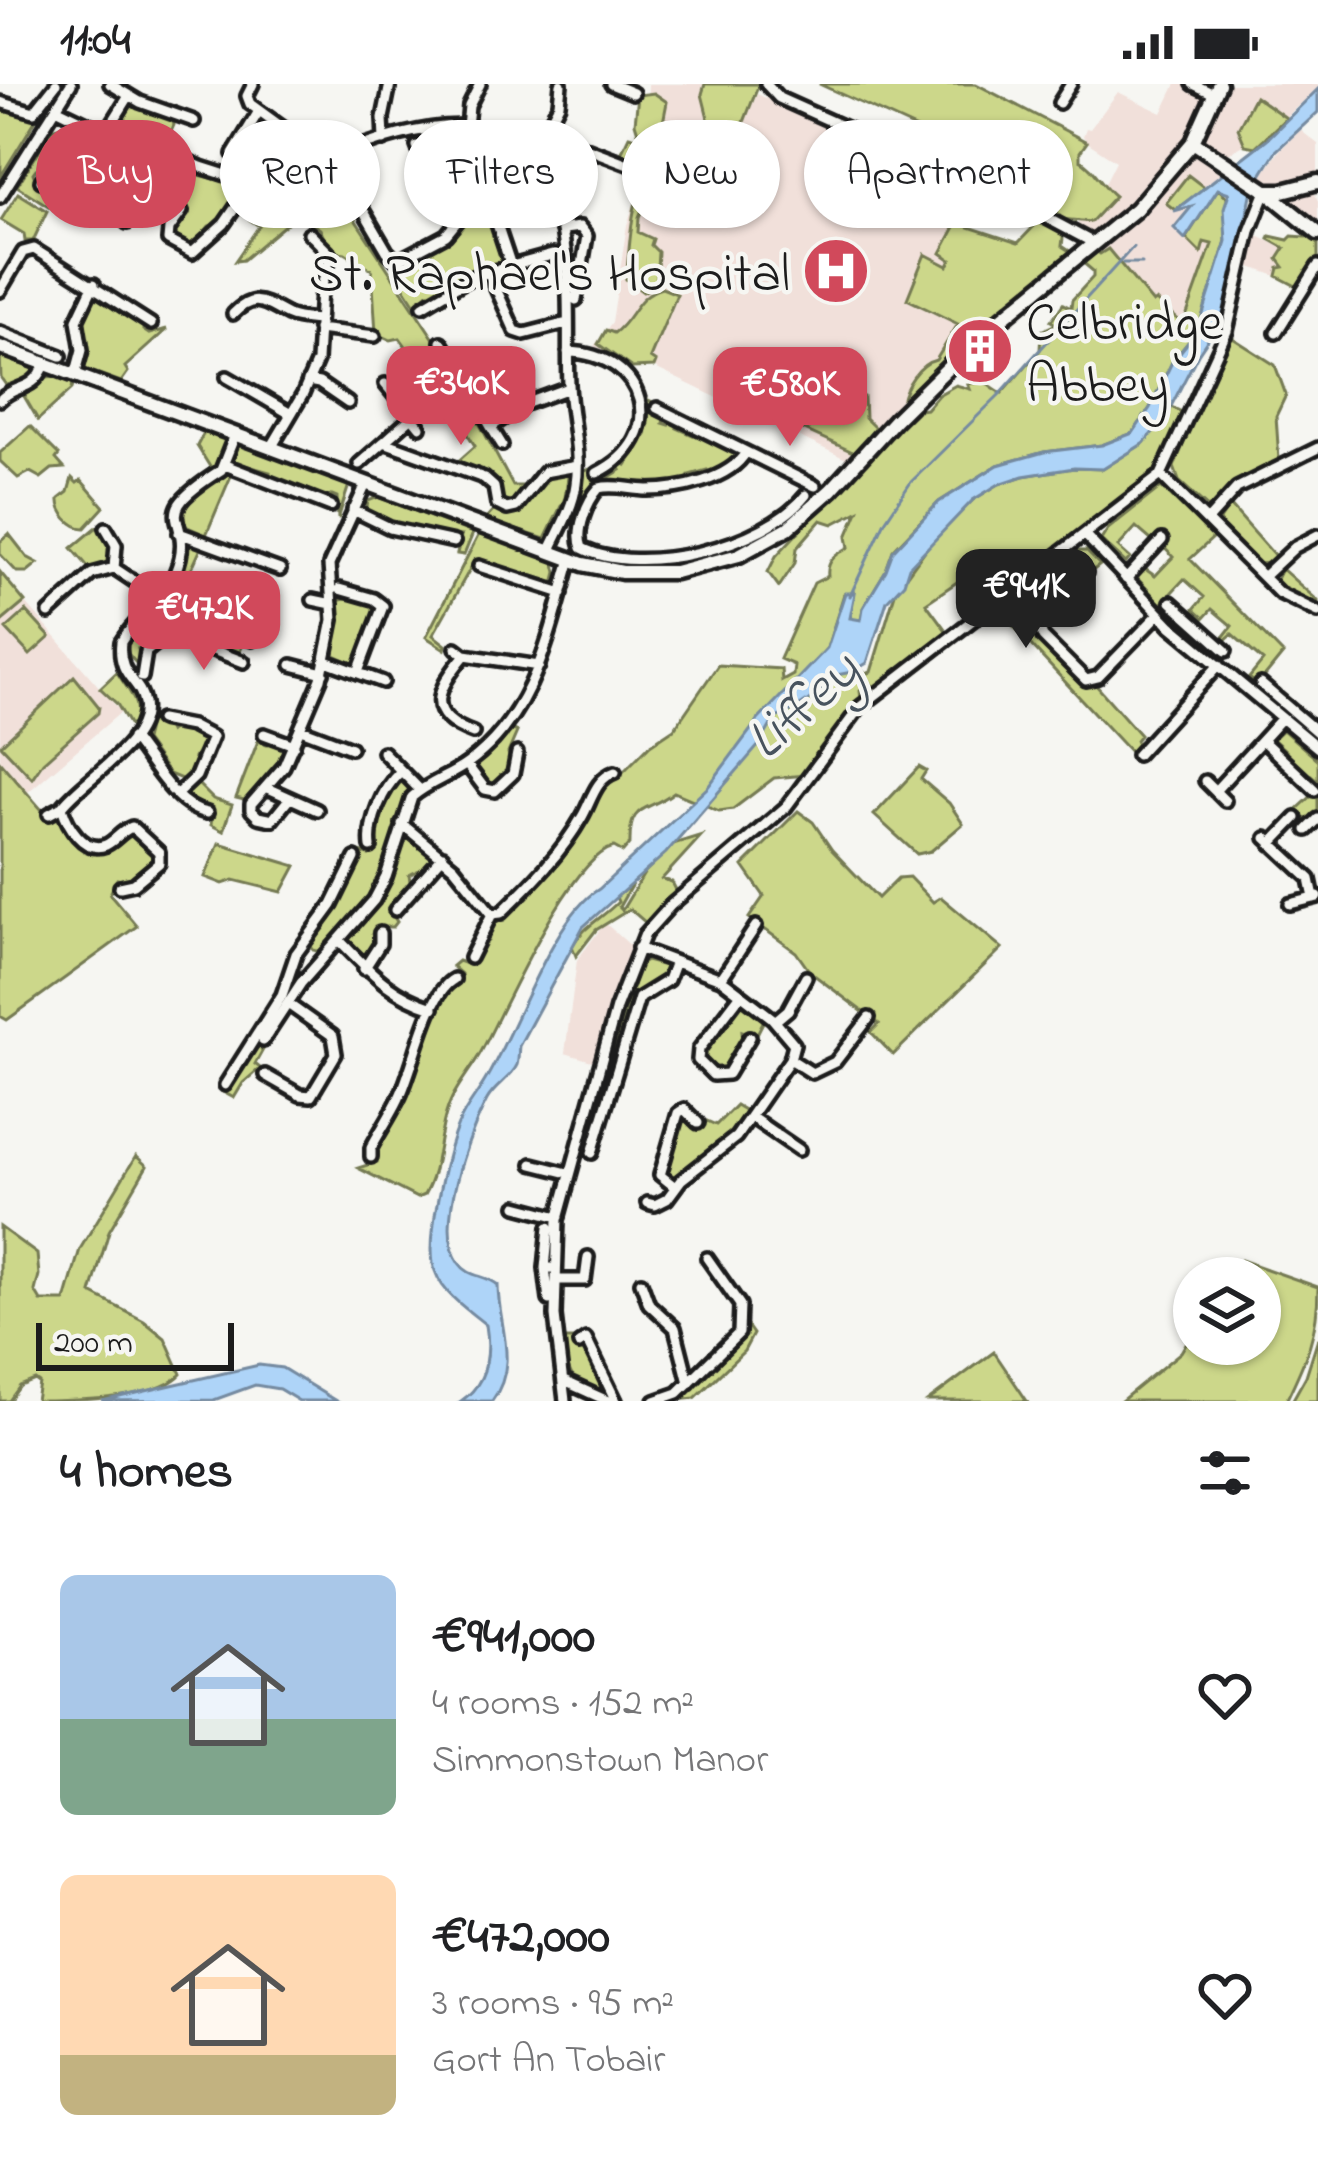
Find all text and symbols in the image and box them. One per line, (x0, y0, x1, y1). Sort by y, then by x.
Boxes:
text: 11:04 (60, 9, 130, 75)
chip: Buy (36, 120, 196, 228)
chip: Rent (220, 120, 380, 228)
chip: Filters (404, 120, 598, 228)
chip: New (622, 120, 780, 228)
chip: Apartment (804, 120, 1073, 228)
hospital icon: St. Raphael's Hospital (801, 236, 871, 306)
place label: St. Raphael's Hospital (309, 238, 790, 316)
place label: Celbridge Abbey (1026, 287, 1224, 427)
building icon: Celbridge Abbey (945, 316, 1015, 386)
pin: €340K (377, 346, 545, 448)
pin: €580K (706, 347, 874, 449)
text: €340K (413, 356, 509, 413)
text: €580K (740, 357, 840, 414)
pin: €941K (942, 549, 1110, 651)
text: €941K (983, 559, 1069, 616)
pin: €472K (120, 571, 288, 673)
text: €472K (155, 581, 253, 638)
water label: Liffey (729, 633, 882, 782)
map controls (1173, 1257, 1281, 1365)
button: layers (1173, 1257, 1281, 1365)
scale bar (36, 1317, 234, 1370)
text: 200 m (54, 1320, 133, 1368)
text: 4 homes (60, 1436, 233, 1511)
icon: filters (1192, 1440, 1258, 1506)
text: €941,000 (432, 1601, 595, 1676)
icon: home (156, 1623, 300, 1767)
icon: heart (1192, 1662, 1258, 1728)
text: 4 rooms · 152 m² (432, 1676, 694, 1733)
text: Simmonstown Manor (432, 1733, 768, 1790)
text: €472,000 (432, 1901, 610, 1976)
icon: home (156, 1923, 300, 2067)
icon: heart (1192, 1962, 1258, 2028)
text: 3 rooms · 95 m² (432, 1976, 674, 2033)
text: Gort An Tobair (432, 2033, 665, 2090)

